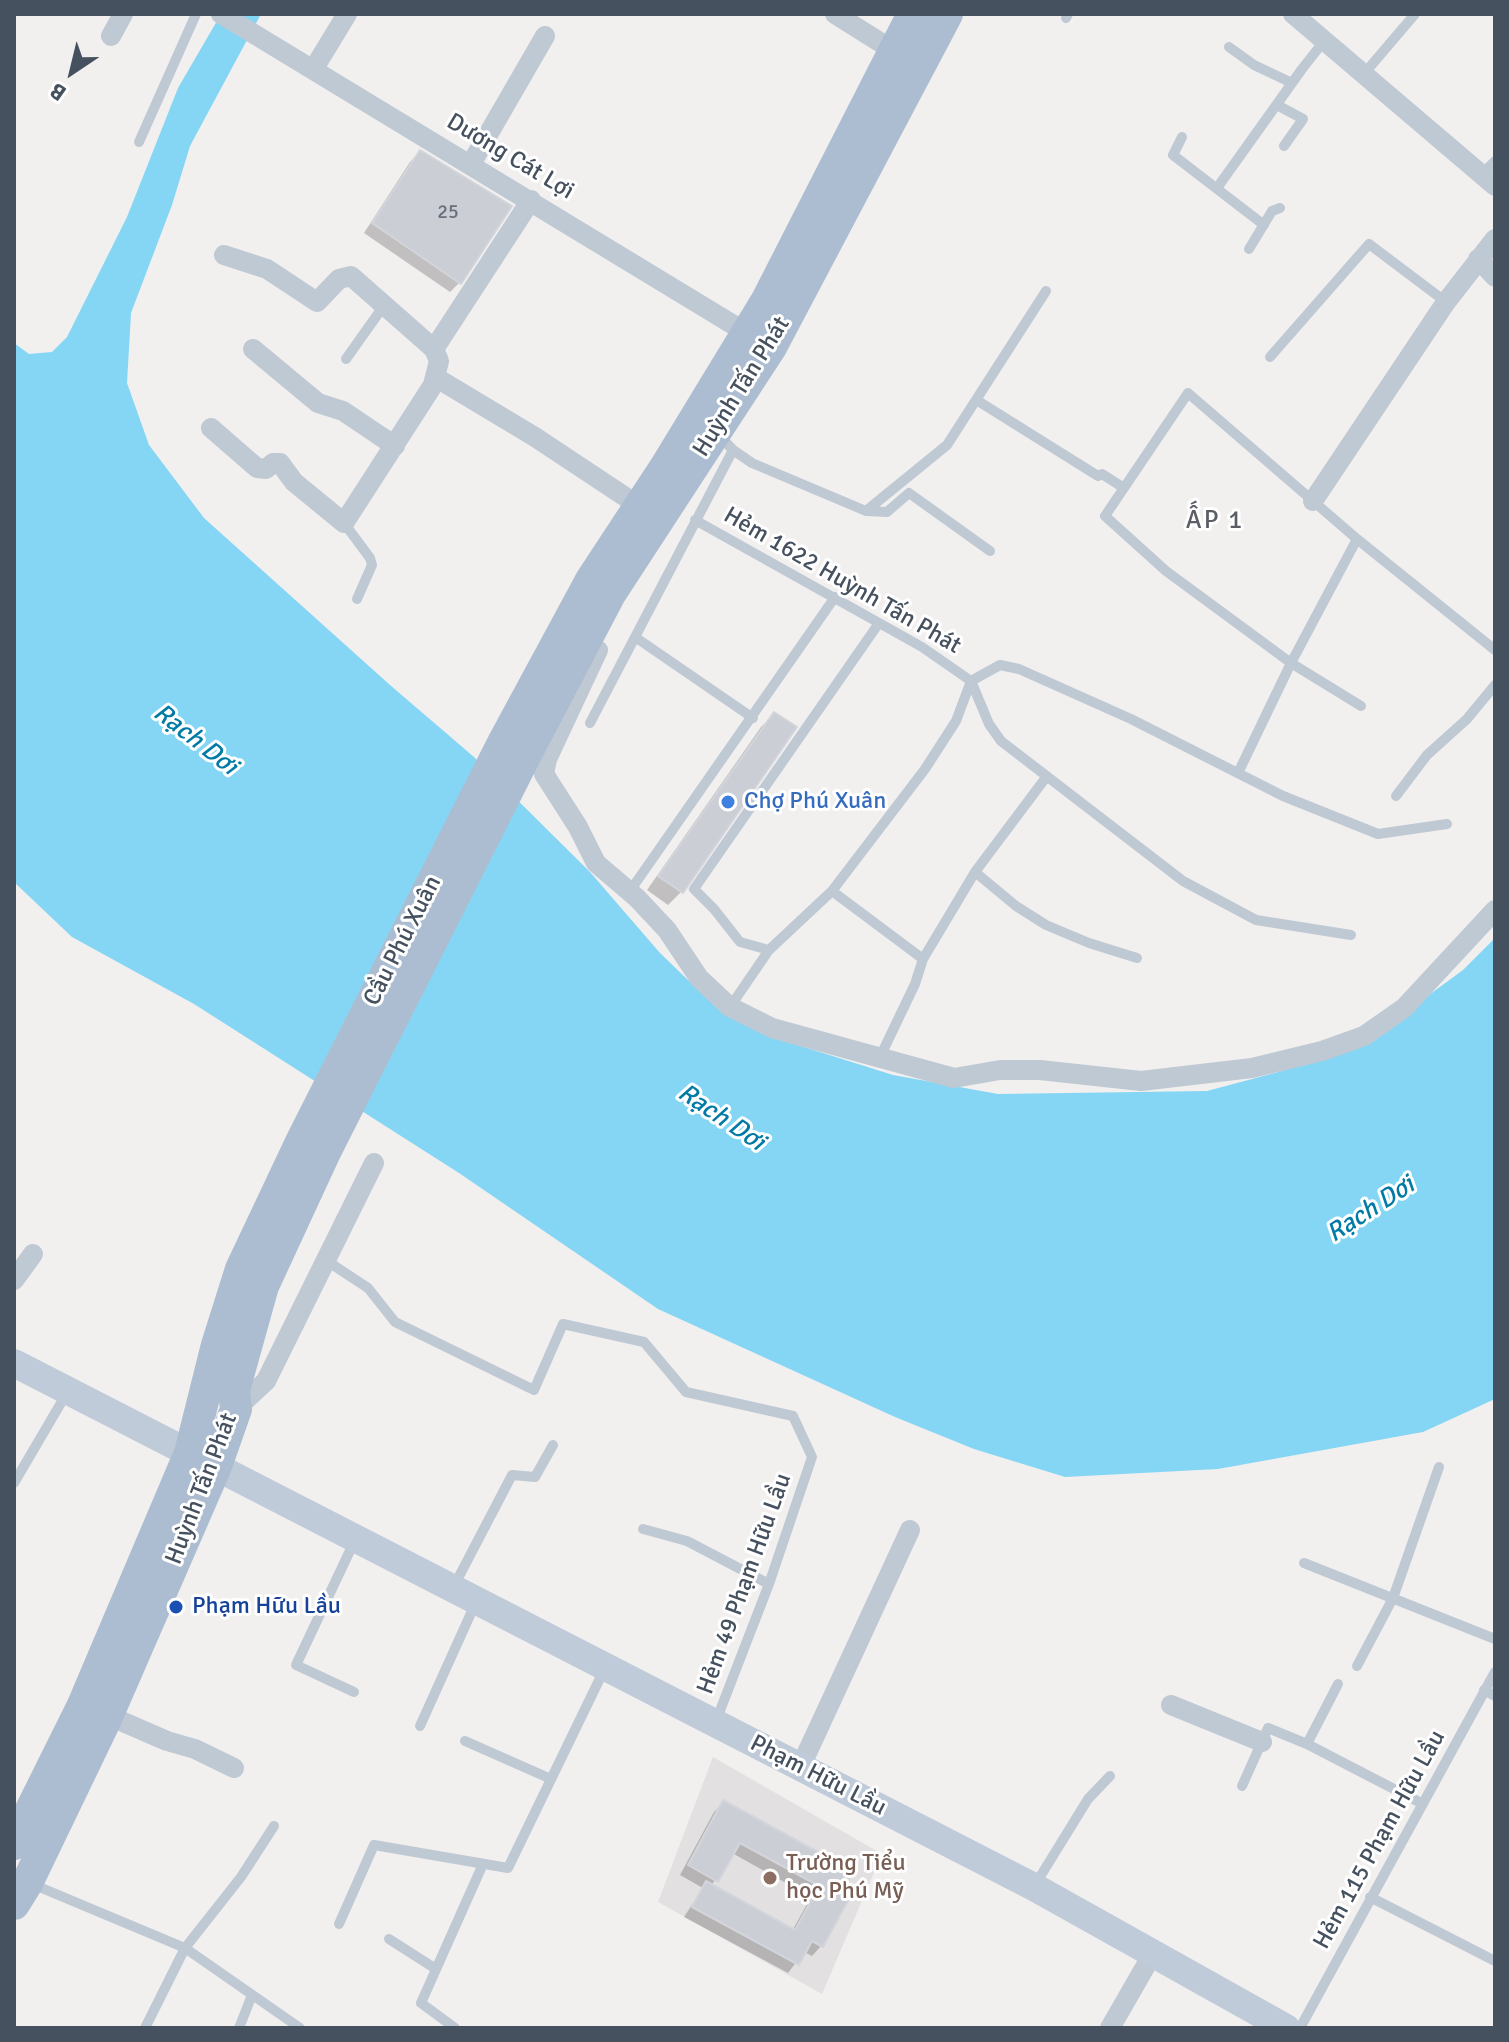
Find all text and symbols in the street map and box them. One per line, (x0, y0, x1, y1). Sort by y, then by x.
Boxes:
north arrow (32, 32, 112, 112)
text: B (45, 77, 71, 107)
street label: Dương Cát Lợi (441, 108, 579, 206)
house number: 25 (437, 201, 459, 225)
street label: Huỳnh Tấn Phát (688, 312, 796, 462)
street label: Hẻm 1622 Huỳnh Tấn Phát (718, 501, 966, 661)
district label: ẤP 1 (1186, 505, 1244, 537)
water label: Rạch Dơi (147, 697, 243, 783)
place label: Chợ Phú Xuân (744, 788, 886, 816)
marker: Chợ Phú Xuân (719, 793, 737, 811)
street label: Cầu Phú Xuân (358, 871, 448, 1011)
water label: Rạch Dơi (672, 1078, 770, 1158)
water label: Rạch Dơi (1321, 1170, 1421, 1250)
street label: Huỳnh Tấn Phát (160, 1409, 244, 1569)
street label: Hẻm 49 Phạm Hữu Lầu (692, 1470, 798, 1698)
place label: Phạm Hữu Lầu (192, 1593, 341, 1621)
marker: Phạm Hữu Lầu (167, 1598, 185, 1616)
street label: Hẻm 115 Phạm Hữu Lầu (1308, 1726, 1452, 1954)
street label: Phạm Hữu Lầu (745, 1729, 891, 1823)
place label: Trường Tiểu học Phú Mỹ (786, 1850, 906, 1906)
marker: Trường Tiểu học Phú Mỹ (761, 1869, 779, 1887)

